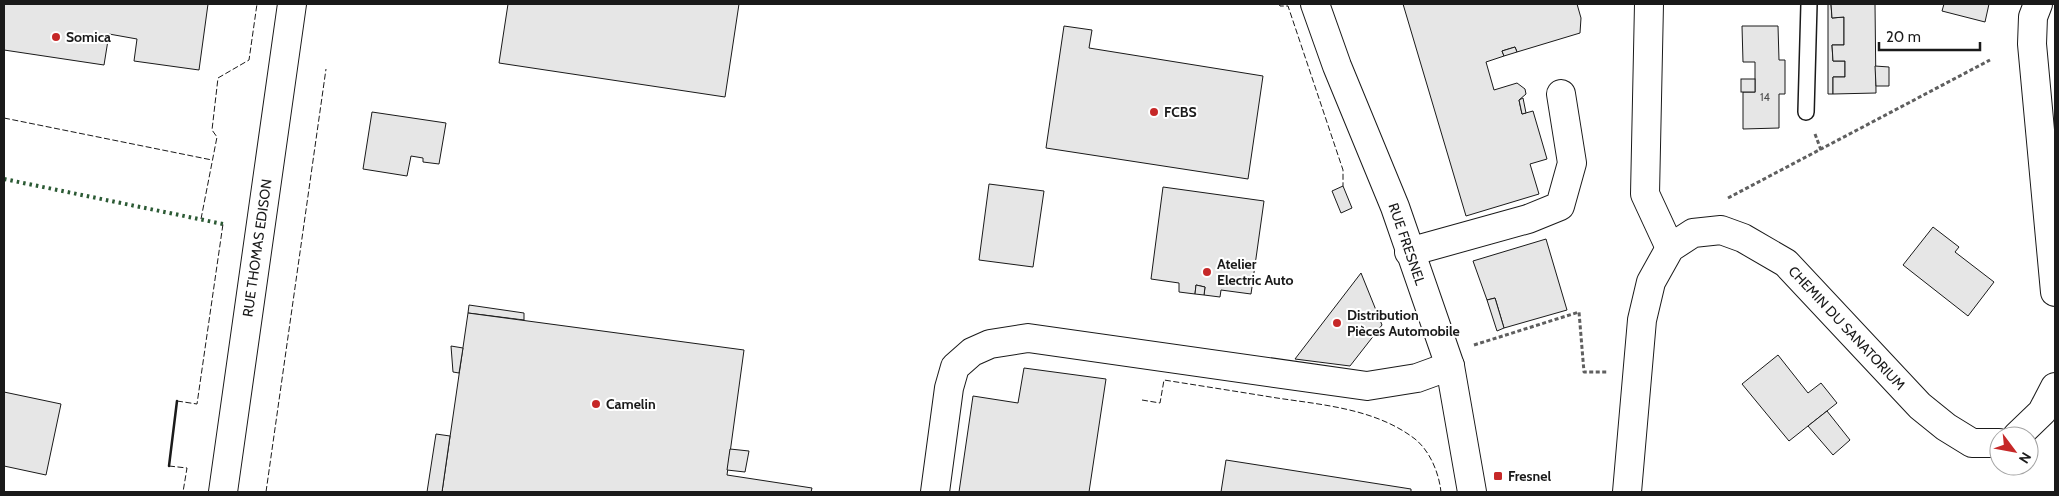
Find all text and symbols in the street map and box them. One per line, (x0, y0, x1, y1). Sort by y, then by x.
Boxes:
scale bar (1879, 20, 1980, 52)
place label: Somica (66, 28, 111, 46)
text: 20 m (1886, 28, 1921, 46)
marker: Somica (50, 31, 62, 43)
house number: 14 (1760, 90, 1771, 104)
place label: FCBS (1164, 103, 1197, 121)
marker: FCBS (1148, 106, 1160, 118)
street label: RUE THOMAS EDISON (238, 178, 276, 318)
street label: RUE FRESNEL (1385, 201, 1429, 287)
place label: Atelier Electric Auto (1217, 255, 1294, 289)
street label: CHEMIN DU SANATORIUM (1785, 262, 1909, 394)
marker: Atelier Electric Auto (1201, 266, 1213, 278)
place label: Distribution Pièces Automobile (1347, 306, 1460, 340)
marker: Distribution Pièces Automobile (1331, 317, 1343, 329)
place label: Camelin (606, 395, 656, 413)
marker: Camelin (590, 398, 602, 410)
north arrow (1989, 426, 2039, 476)
text: N (2015, 449, 2035, 467)
place label: Fresnel (1508, 467, 1551, 485)
marker: Fresnel (1492, 470, 1504, 482)

